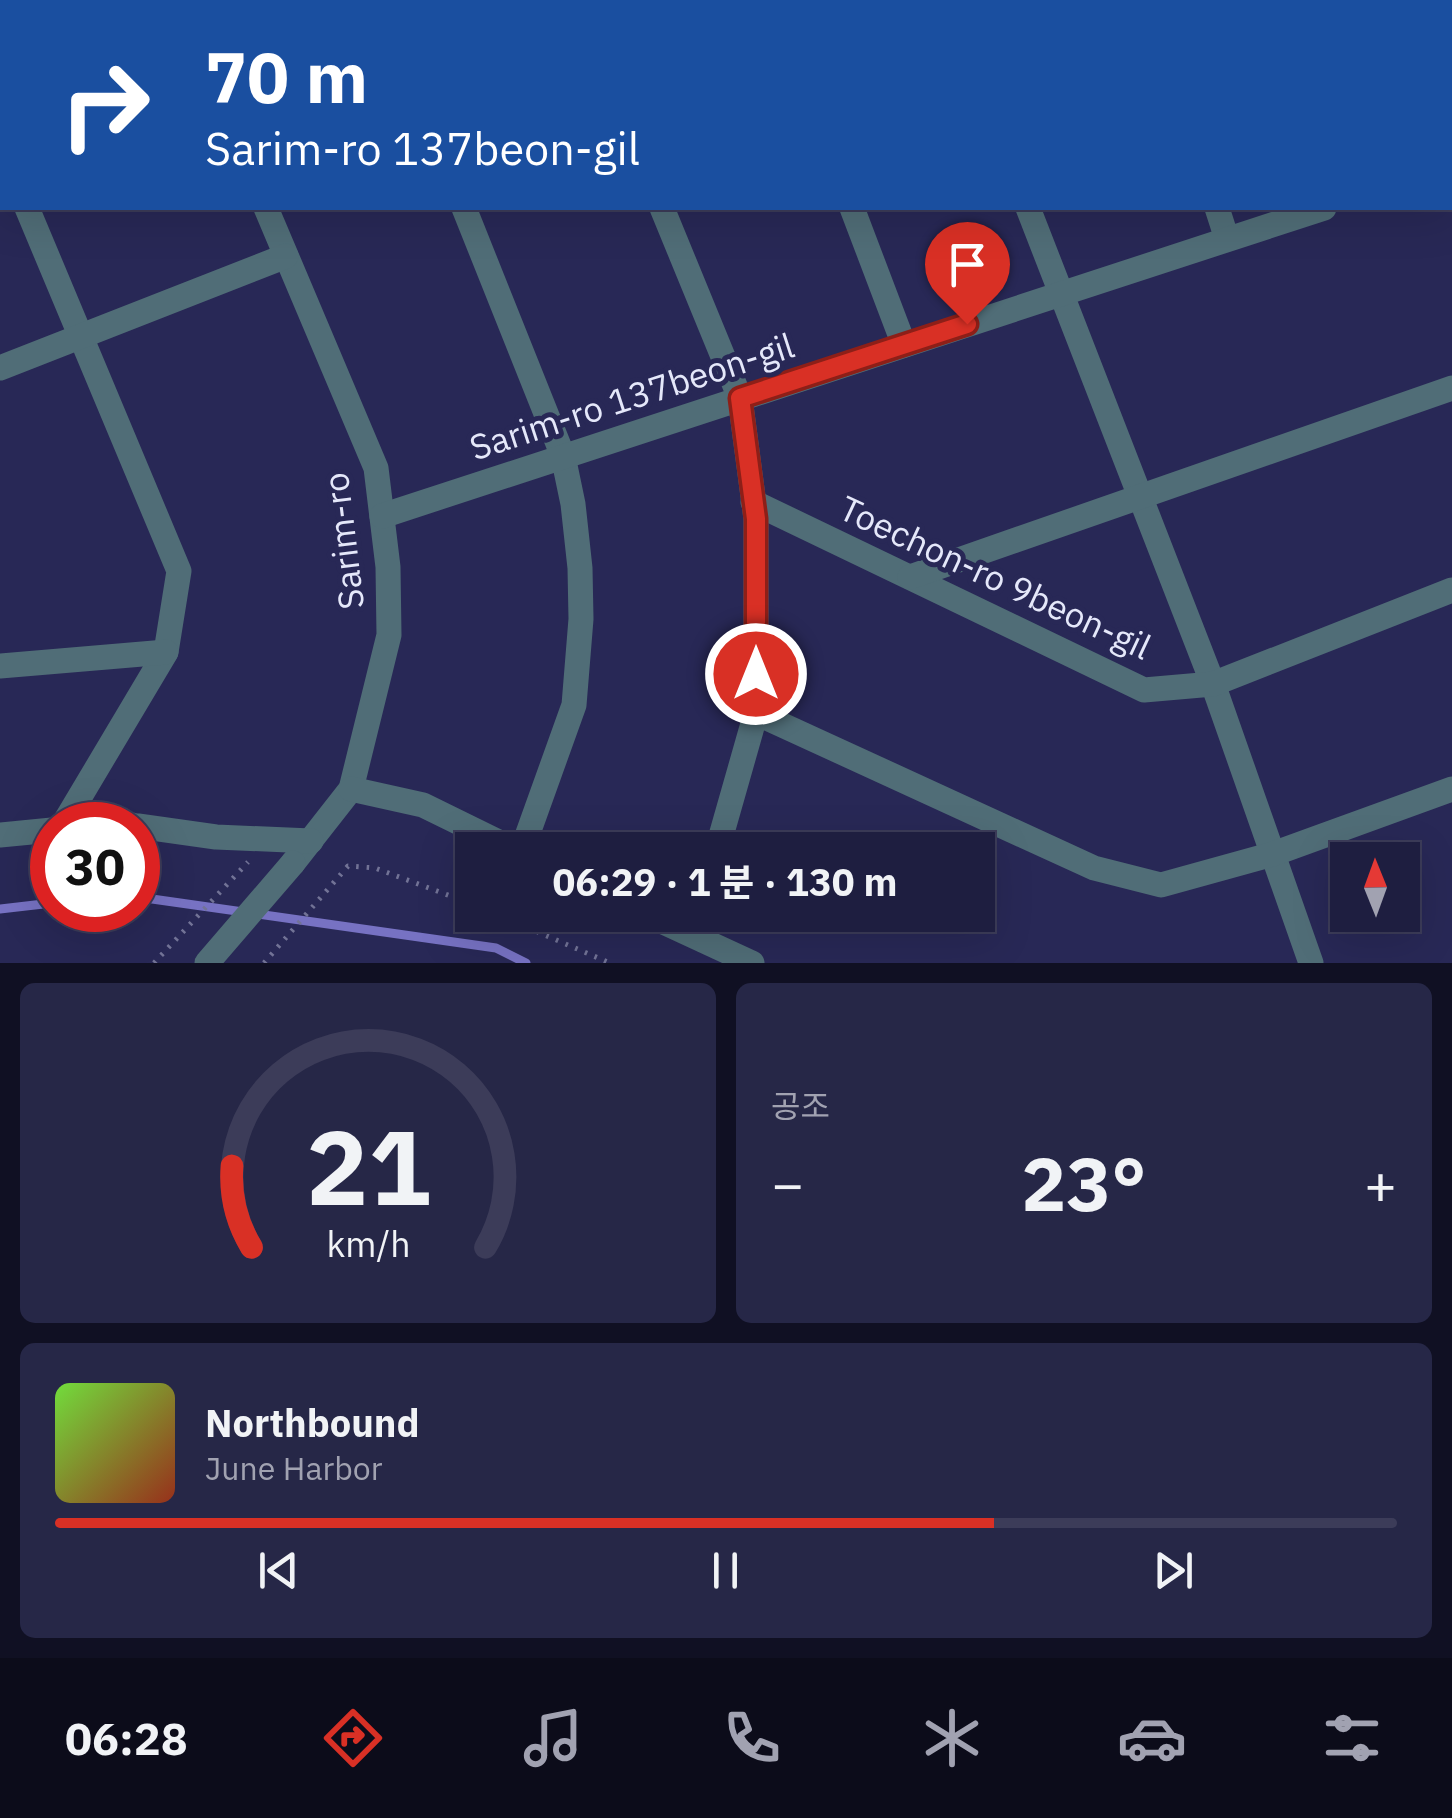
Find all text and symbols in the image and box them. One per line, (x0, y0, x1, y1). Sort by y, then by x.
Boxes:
text: 70 m (205, 31, 368, 122)
icon: right (40, 40, 170, 170)
text: Sarim-ro 137beon-gil (205, 119, 640, 177)
pin (925, 222, 1010, 325)
icon: arrive (940, 237, 995, 292)
street label: Sarim-ro 137beon-gil (464, 322, 800, 470)
street label: Sarim-ro (312, 470, 374, 612)
street label: Toechon-ro 9beon-gil (832, 485, 1159, 670)
position arrow (704, 622, 808, 726)
speed limit sign: 30 (30, 802, 160, 932)
north arrow (1330, 842, 1420, 932)
map controls (1330, 842, 1420, 932)
text: 06:29 · 1 분 · 130 m (553, 857, 897, 906)
text: 공조 (771, 1085, 830, 1127)
text: 21 (306, 1098, 430, 1234)
text: 23° (1021, 1134, 1147, 1232)
text: − (771, 1148, 804, 1219)
text: + (1364, 1148, 1397, 1219)
text: km/h (326, 1220, 410, 1267)
text: Northbound (205, 1398, 420, 1447)
text: June Harbor (205, 1447, 382, 1489)
icon: previous (251, 1543, 306, 1598)
icon: pause (698, 1543, 753, 1598)
icon: next (1146, 1543, 1201, 1598)
icon: directions (318, 1703, 388, 1773)
icon: music (518, 1703, 588, 1773)
icon: phone (717, 1703, 787, 1773)
icon: climate (917, 1703, 987, 1773)
icon: car (1117, 1703, 1187, 1773)
icon: filters (1317, 1703, 1387, 1773)
text: 06:28 (65, 1709, 188, 1767)

